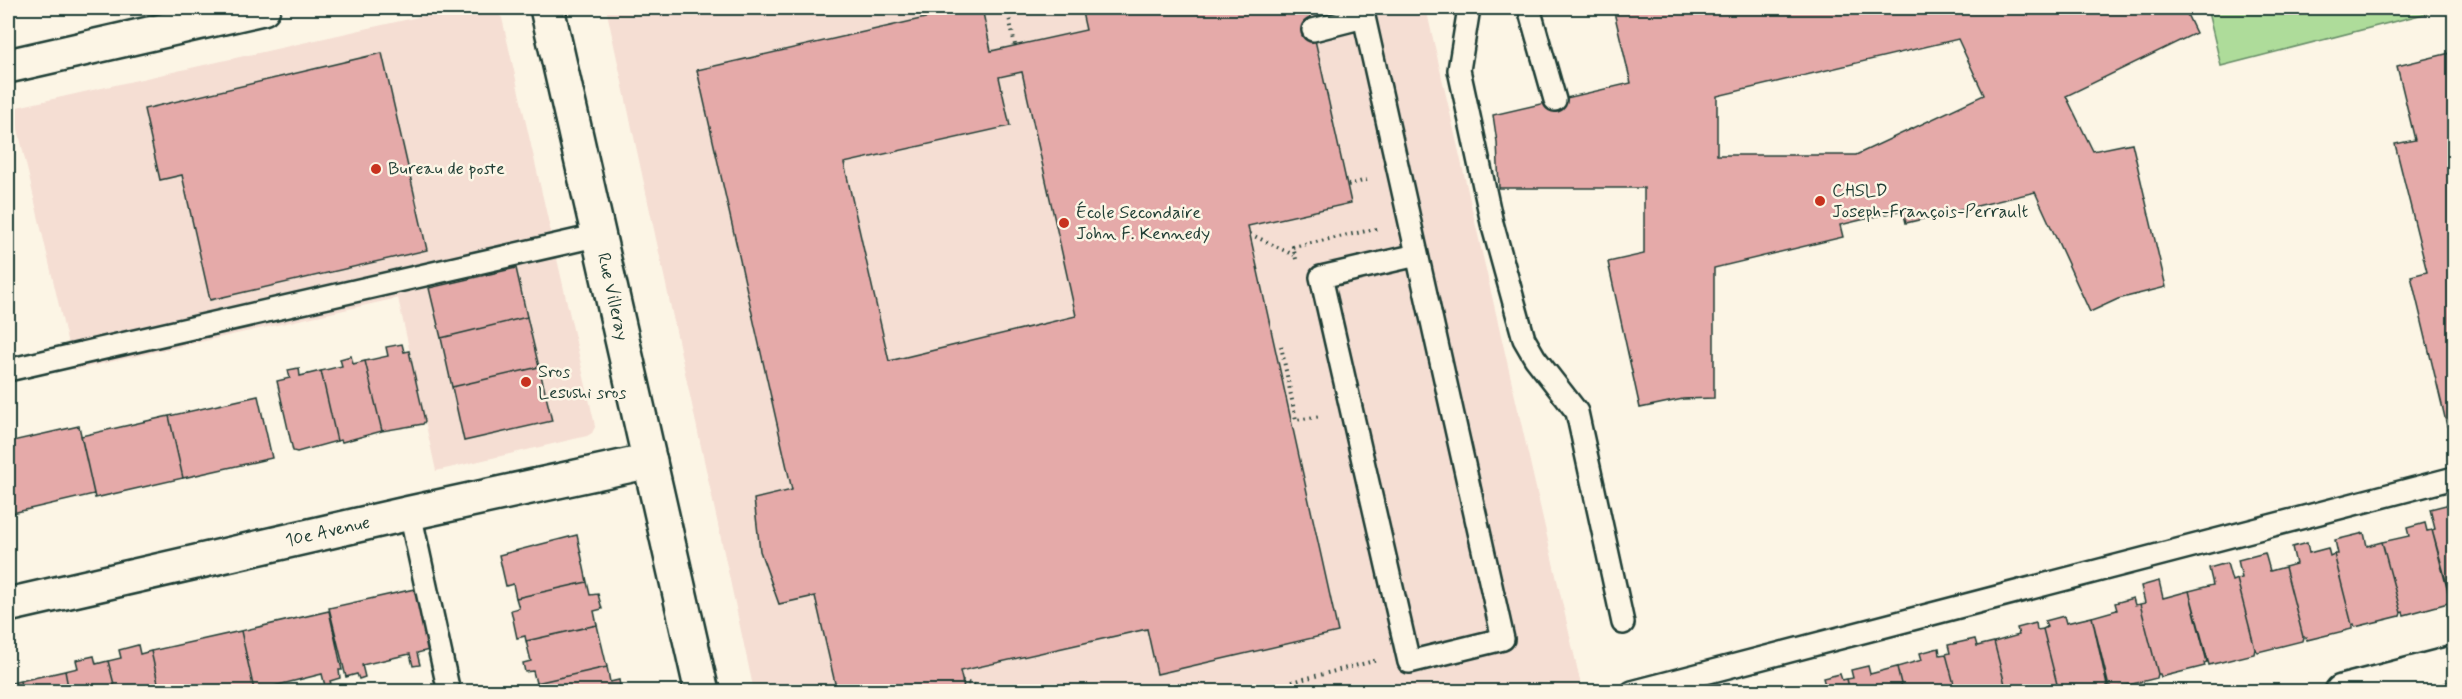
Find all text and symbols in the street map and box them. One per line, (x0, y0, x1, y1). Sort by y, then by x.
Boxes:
place label: Bureau de poste (388, 157, 505, 181)
marker: Bureau de poste (369, 162, 383, 176)
place label: CHSLD Joseph-François-Perrault (1832, 179, 2029, 224)
marker: CHSLD Joseph-François-Perrault (1813, 194, 1827, 208)
place label: École Secondaire John F. Kennedy (1076, 201, 1210, 246)
marker: École Secondaire John F. Kennedy (1057, 216, 1071, 230)
street label: Rue Villeray (591, 250, 634, 343)
place label: Sros Lesushi sros (538, 360, 627, 405)
marker: Sros Lesushi sros (519, 375, 533, 389)
street label: 10e Avenue (283, 511, 372, 553)

